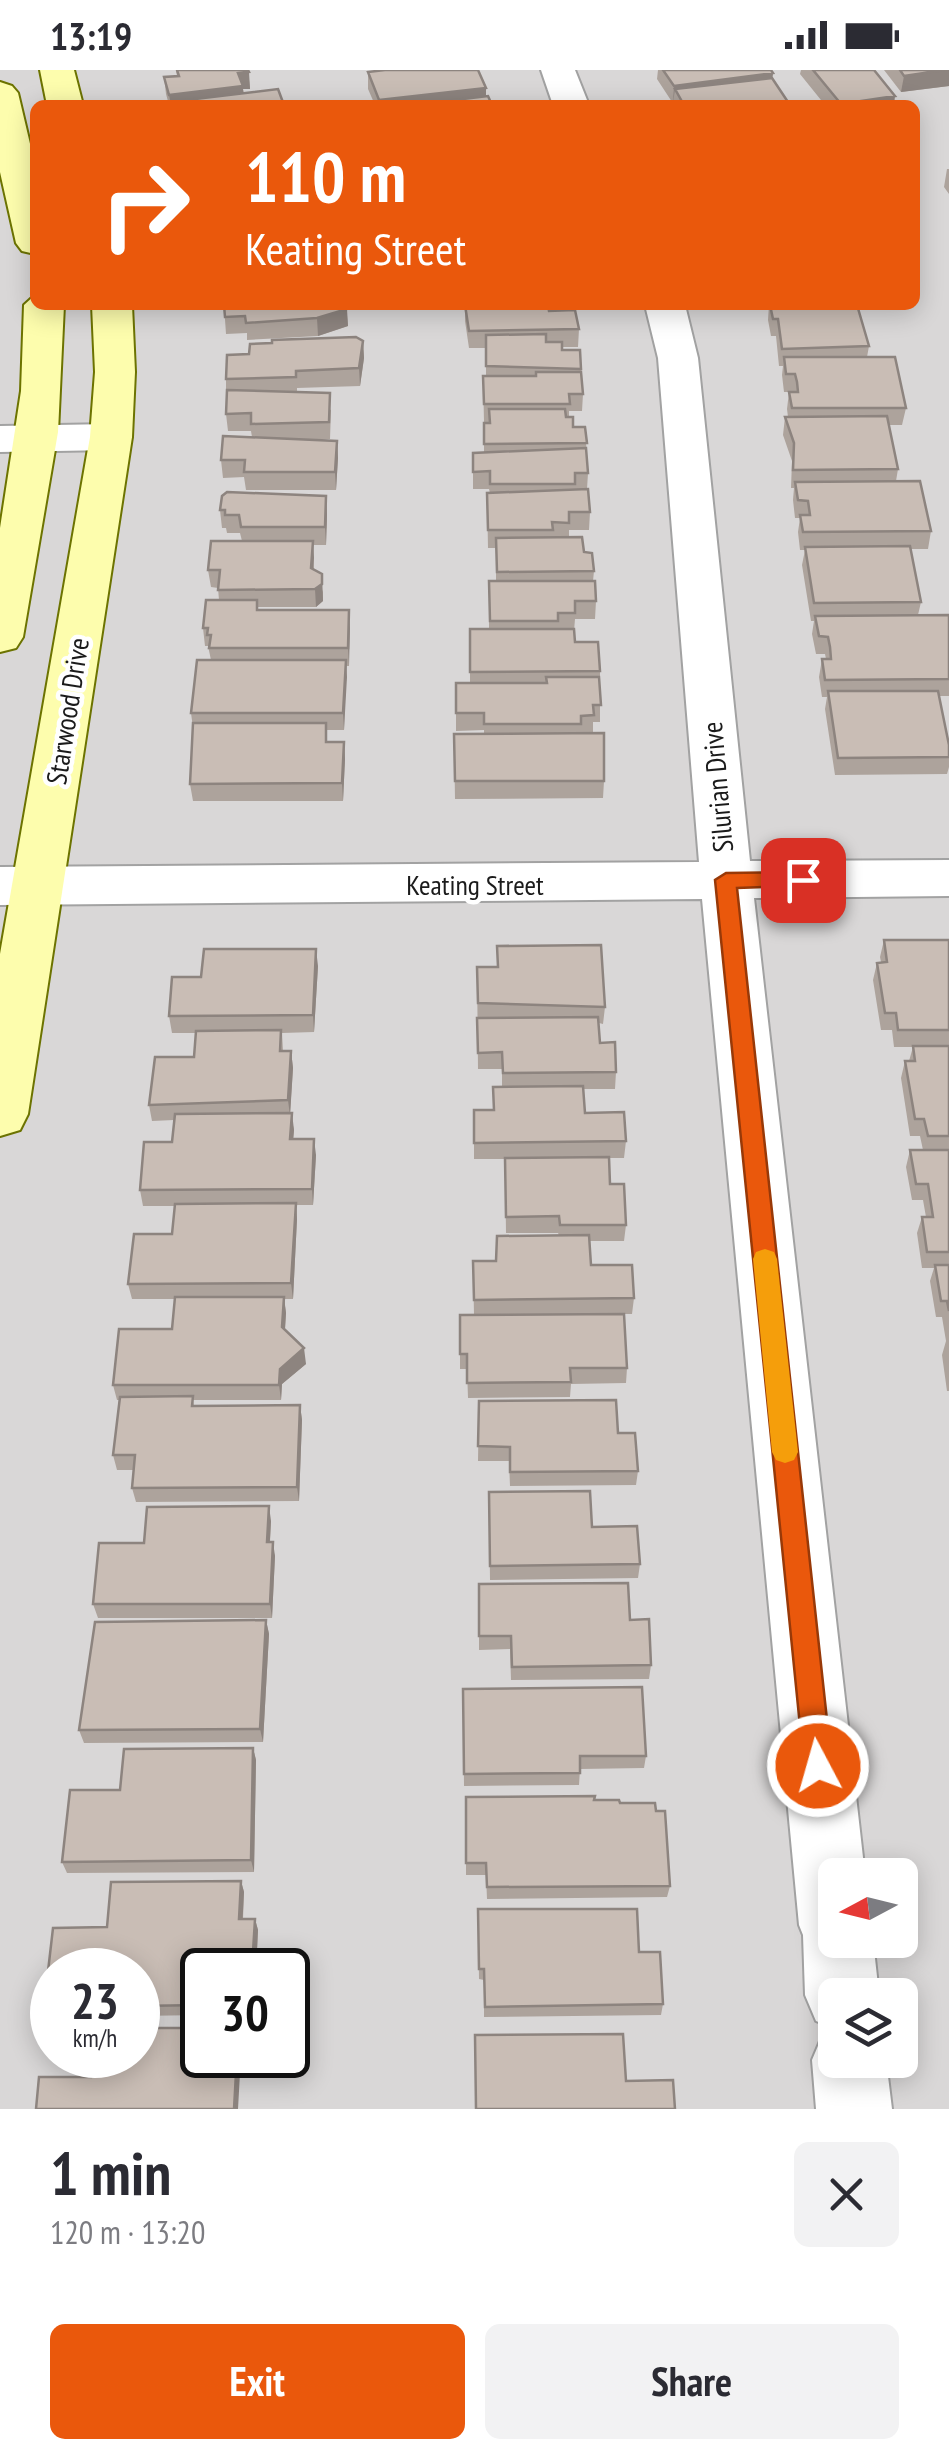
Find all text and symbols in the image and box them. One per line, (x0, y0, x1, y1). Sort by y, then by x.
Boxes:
text: 13:19 (50, 11, 132, 60)
text: 110 m (245, 131, 406, 221)
icon: right (80, 140, 210, 270)
text: Keating Street (245, 219, 466, 277)
street label: Starwood Drive (37, 635, 97, 787)
street label: Silurian Drive (693, 720, 741, 854)
pin (761, 838, 846, 923)
icon: arrive (776, 853, 831, 908)
street label: Keating Street (406, 866, 544, 903)
position arrow (766, 1714, 870, 1818)
north arrow (818, 1858, 918, 1958)
map controls (818, 1858, 918, 2078)
speed limit sign: 30 (180, 1948, 310, 2078)
text: 23 (71, 1968, 119, 2033)
button: layers (818, 1978, 918, 2078)
text: km/h (73, 2022, 117, 2054)
text: 1 min (50, 2134, 171, 2212)
button: close (794, 2142, 899, 2247)
text: 120 m · 13:20 (50, 2211, 205, 2253)
button: Exit (50, 2324, 465, 2439)
button: Share (485, 2324, 899, 2439)

